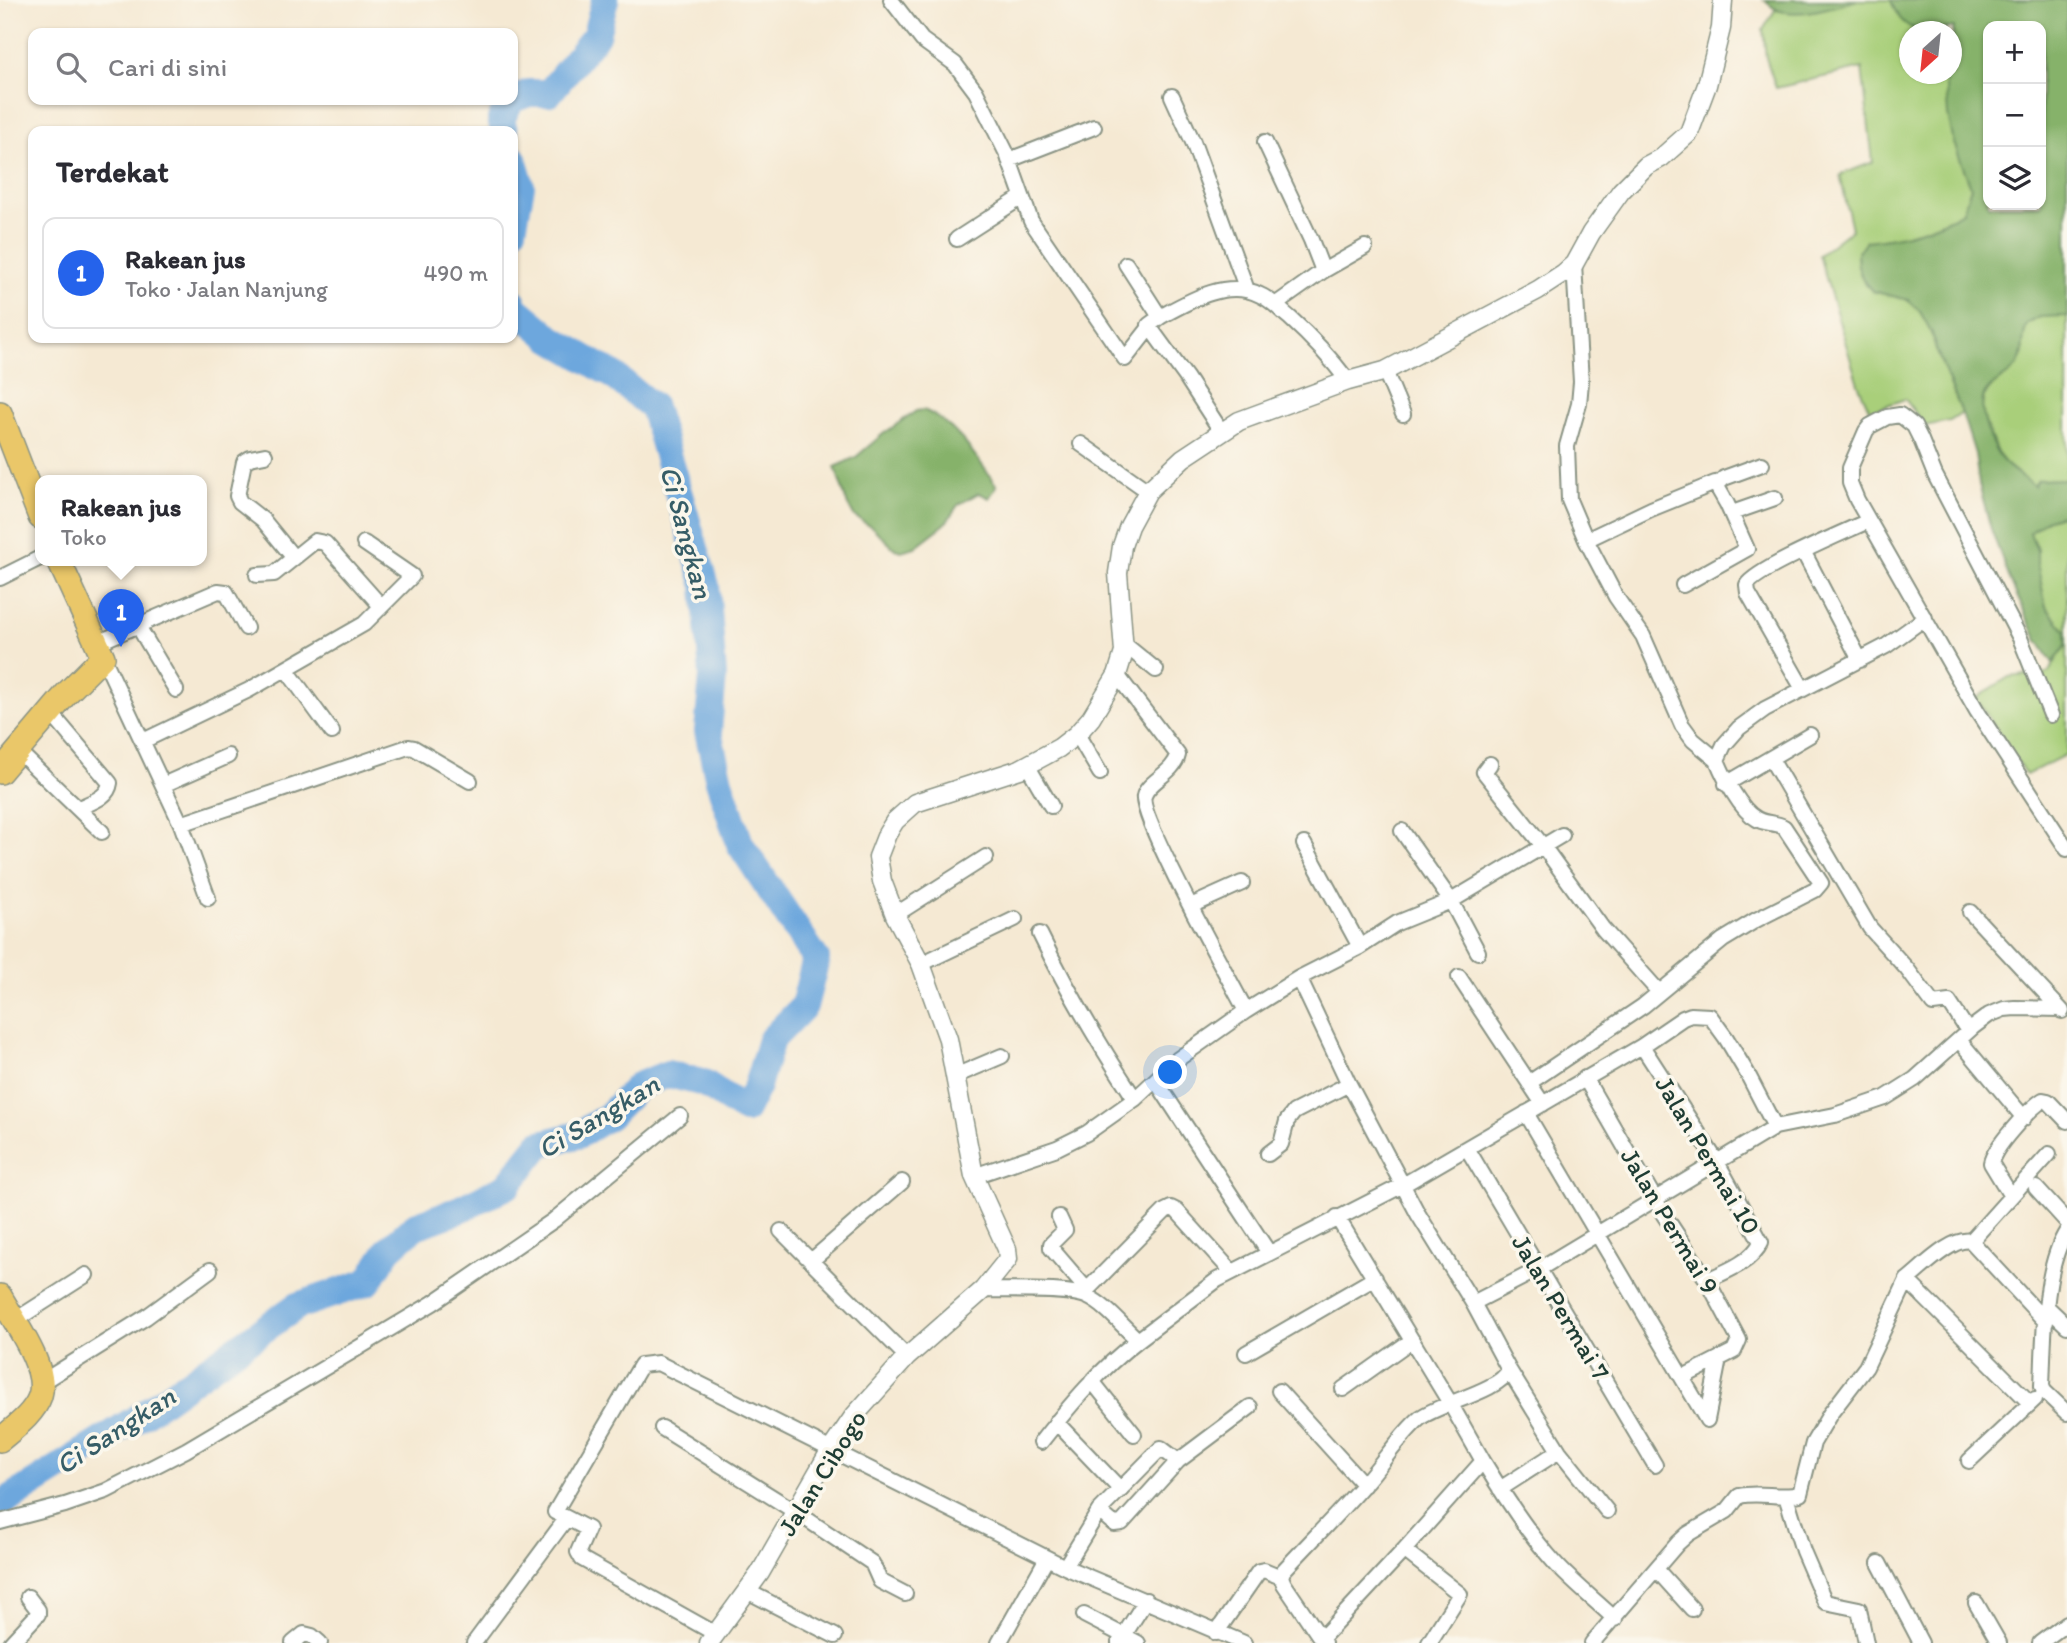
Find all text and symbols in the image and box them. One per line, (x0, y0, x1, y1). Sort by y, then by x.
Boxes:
north arrow (1899, 21, 1962, 84)
map controls (1983, 21, 2046, 210)
button: + (1983, 21, 2046, 84)
search box (28, 28, 518, 105)
icon: search (52, 48, 90, 86)
text: Cari di sini (108, 51, 227, 83)
button: − (1983, 84, 2046, 147)
button: layers (1983, 147, 2046, 210)
text: Terdekat (56, 153, 169, 190)
text: Rakean jus (125, 243, 246, 275)
text: 1 (76, 259, 86, 287)
text: 490 m (423, 259, 488, 287)
text: Toko · Jalan Nanjung (125, 275, 328, 303)
water label: Ci Sangkan (653, 462, 721, 602)
popup (35, 475, 207, 566)
text: Rakean jus (61, 491, 181, 523)
text: Toko (61, 523, 107, 551)
pin: 1 (98, 589, 144, 647)
your location (1153, 1055, 1187, 1089)
water label: Ci Sangkan (531, 1066, 665, 1166)
street label: Jalan Permai 10 (1648, 1070, 1768, 1240)
street label: Jalan Permai 9 (1614, 1142, 1726, 1300)
street label: Jalan Permai 7 (1505, 1228, 1617, 1386)
water label: Ci Sangkan (49, 1379, 181, 1481)
street label: Jalan Cibogo (771, 1404, 873, 1542)

